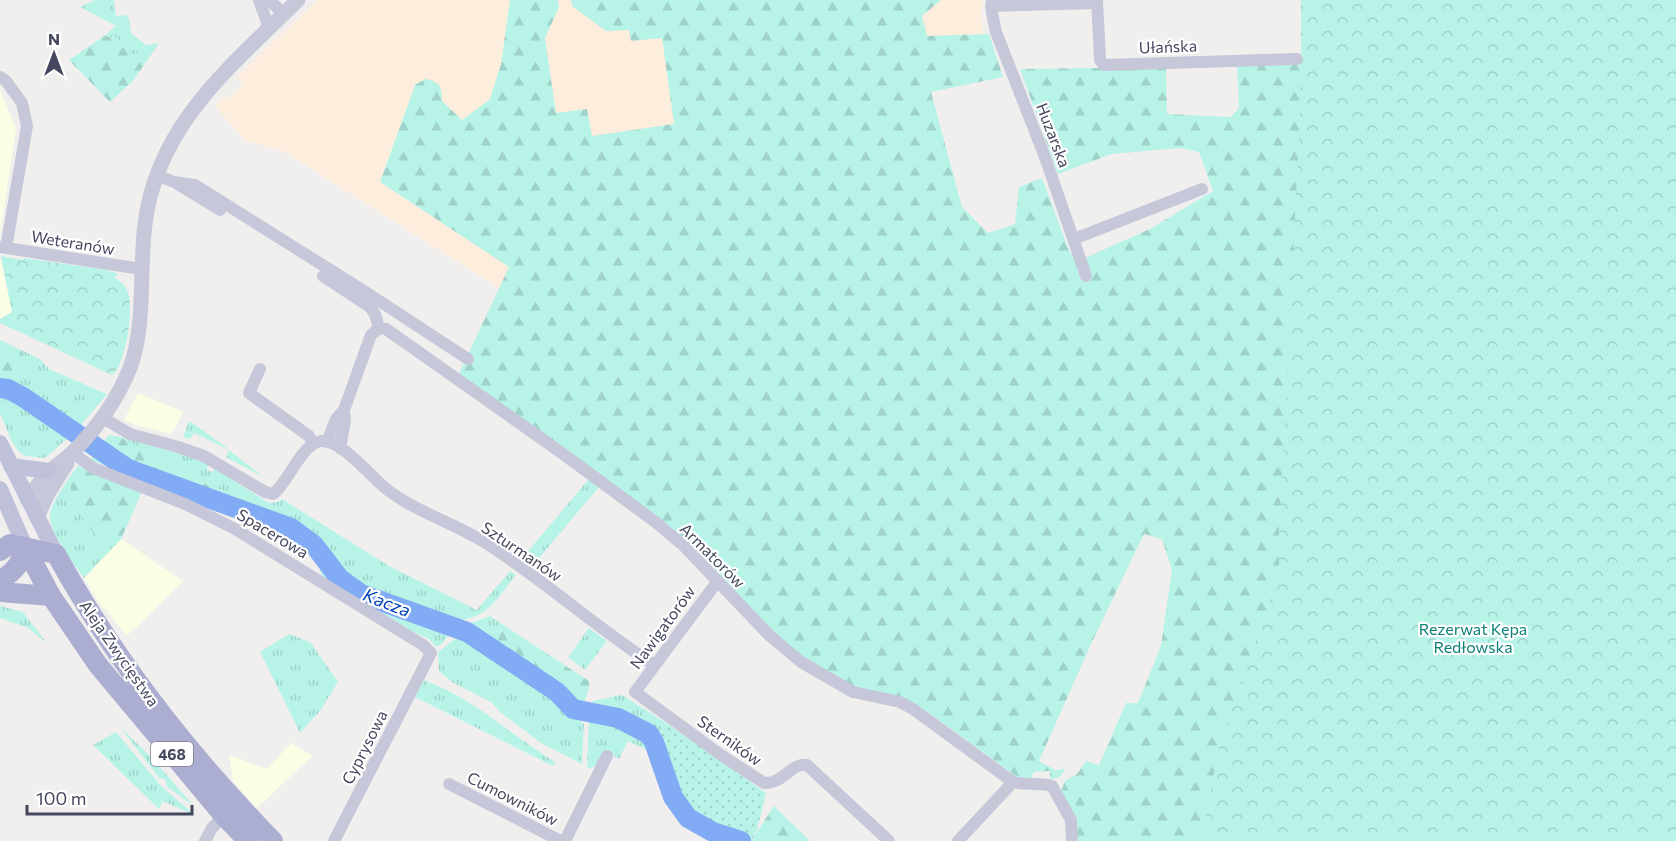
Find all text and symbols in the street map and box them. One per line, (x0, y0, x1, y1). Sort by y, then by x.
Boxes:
north arrow (24, 24, 84, 84)
text: N (48, 29, 60, 48)
street label: Ułańska (1138, 35, 1198, 57)
street label: Huzarska (1033, 100, 1075, 170)
street label: Weteranów (30, 226, 116, 258)
street label: Spacerowa (234, 504, 312, 562)
street label: Szturmanów (478, 517, 566, 585)
street label: Armatorów (677, 519, 750, 592)
street label: Nawigatorów (625, 581, 699, 672)
water label: Kacza (360, 583, 414, 621)
street label: Aleja Zwycięstwa (76, 596, 164, 710)
park label: Rezerwat Kępa Redłowska (1419, 619, 1527, 656)
street label: Cyprysowa (337, 707, 391, 787)
street label: Sterników (694, 711, 766, 769)
road number: 468 (151, 742, 193, 766)
street label: Cumowników (464, 767, 562, 829)
scale bar (27, 778, 192, 816)
text: 100 m (36, 787, 86, 809)

